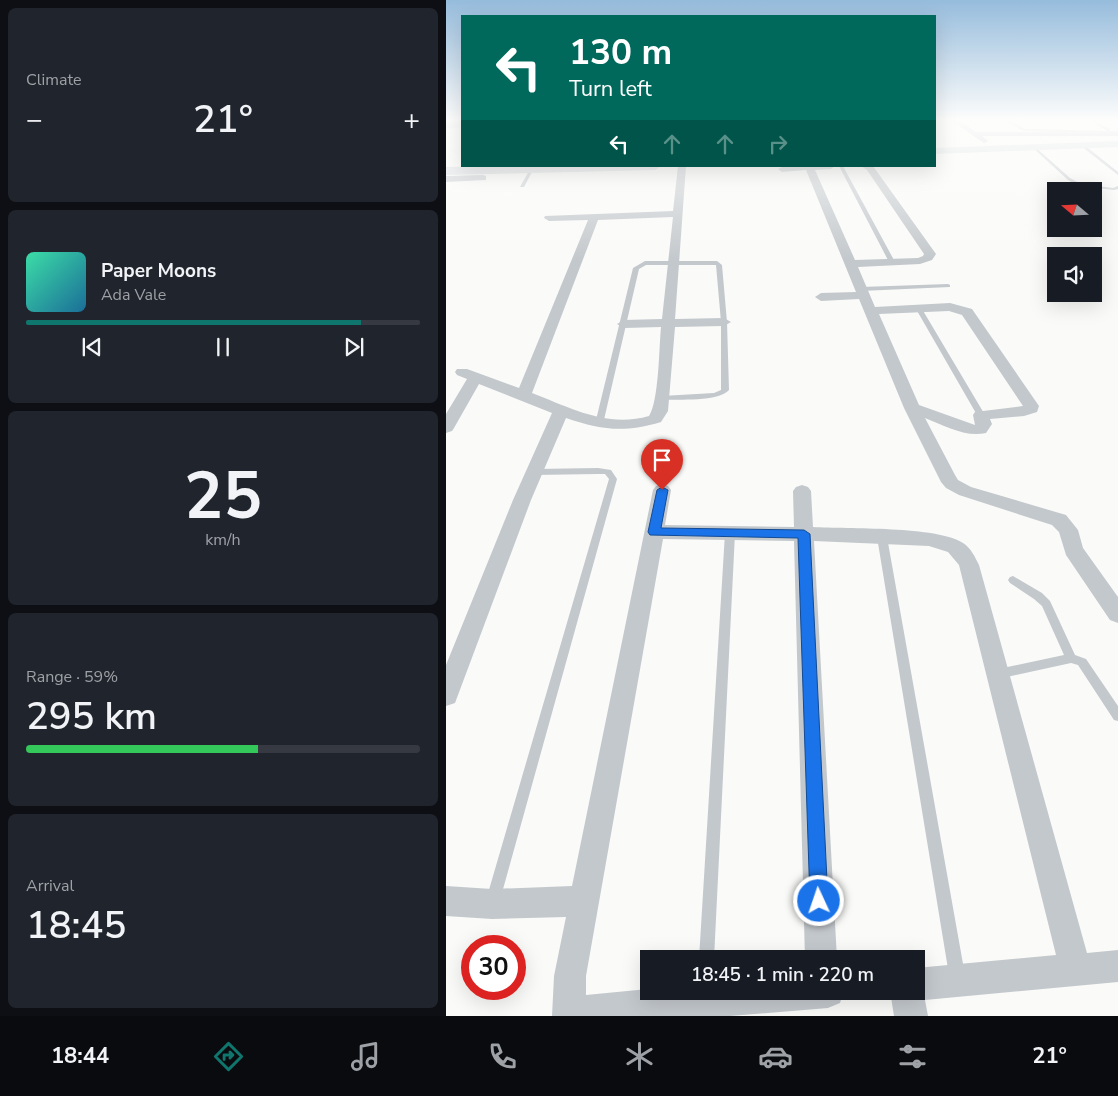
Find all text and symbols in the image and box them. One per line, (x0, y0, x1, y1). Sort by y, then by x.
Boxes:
text: 130 m (569, 29, 672, 76)
icon: left (486, 35, 551, 100)
text: Climate (26, 69, 81, 91)
text: Turn left (569, 74, 652, 104)
text: 21° (193, 94, 253, 145)
text: − (26, 101, 43, 139)
text: + (403, 101, 420, 139)
icon: left (605, 130, 633, 158)
icon: ahead (658, 130, 686, 158)
icon: ahead (711, 130, 739, 158)
icon: right (764, 130, 792, 158)
north arrow (1047, 182, 1102, 238)
map controls (1047, 182, 1102, 302)
button: sound (1047, 247, 1102, 302)
text: Paper Moons (101, 258, 216, 284)
text: Ada Vale (101, 284, 166, 306)
icon: previous (78, 333, 106, 361)
icon: pause (209, 333, 237, 361)
icon: next (340, 333, 368, 361)
pin (641, 439, 683, 490)
icon: arrive (648, 446, 676, 474)
text: 25 (184, 452, 262, 541)
text: km/h (205, 529, 241, 551)
text: Range · 59% (26, 666, 118, 688)
text: 295 km (26, 691, 157, 742)
position arrow (792, 874, 844, 926)
text: Arrival (26, 875, 74, 897)
text: 18:45 (26, 900, 126, 951)
speed limit sign: 30 (461, 935, 526, 1000)
text: 18:45 · 1 min · 220 m (691, 962, 874, 988)
icon: directions (211, 1039, 246, 1074)
icon: music (348, 1039, 383, 1074)
icon: phone (485, 1039, 520, 1074)
icon: climate (622, 1039, 657, 1074)
icon: car (758, 1039, 793, 1074)
icon: filters (895, 1039, 930, 1074)
text: 18:44 (51, 1041, 109, 1071)
text: 21° (1032, 1041, 1067, 1071)

